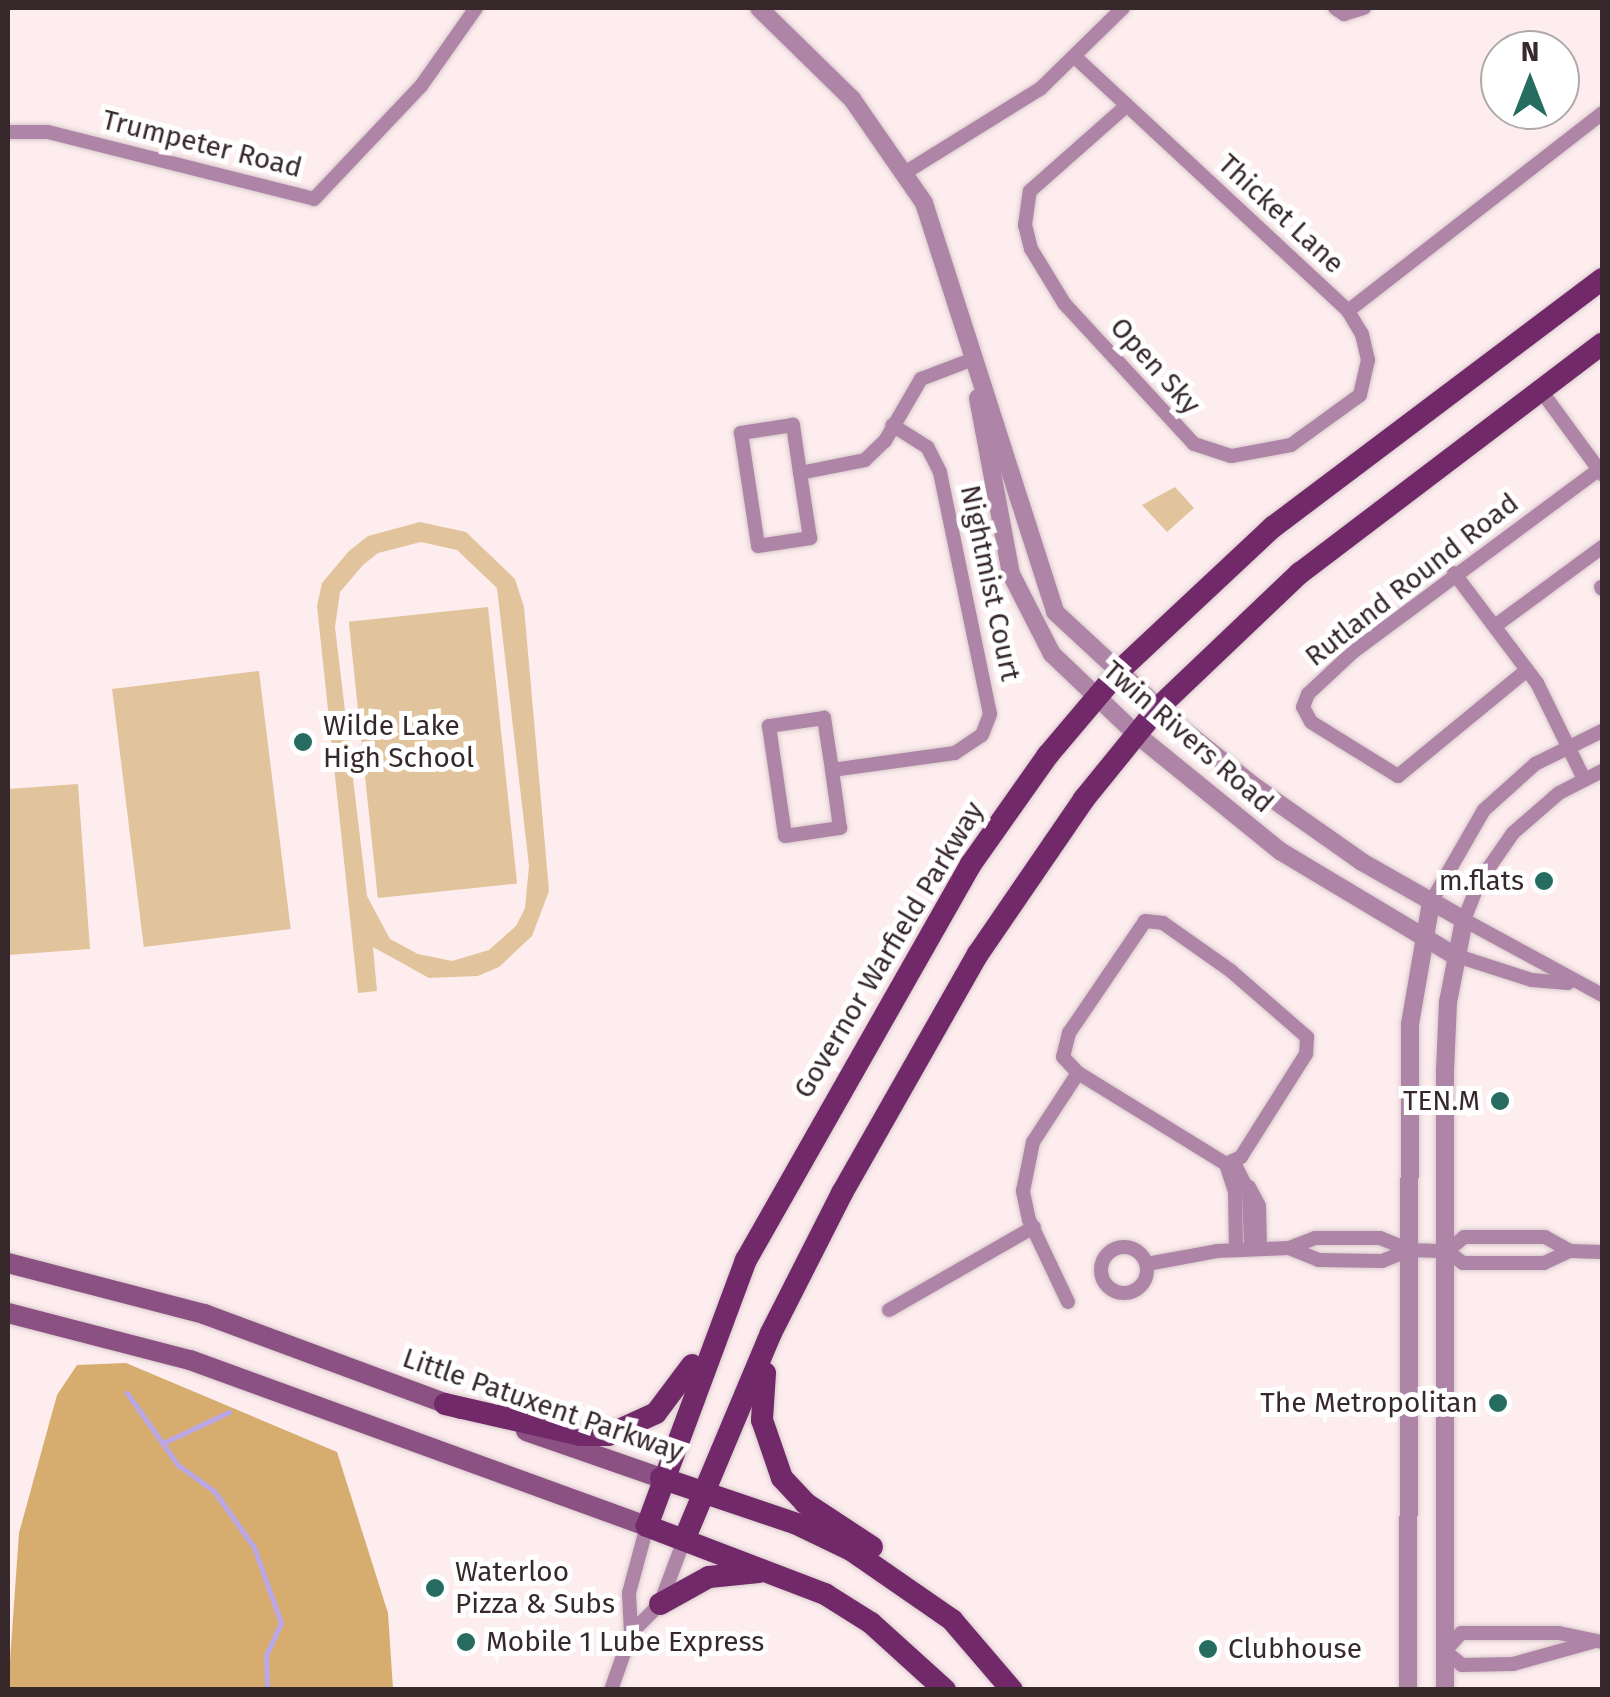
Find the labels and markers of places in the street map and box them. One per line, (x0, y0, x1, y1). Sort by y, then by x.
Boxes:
place label: Wilde Lake High School (323, 709, 474, 775)
marker: Wilde Lake High School (292, 731, 314, 753)
place label: m.flats (1439, 864, 1524, 898)
marker: m.flats (1533, 870, 1555, 892)
place label: TEN.M (1403, 1084, 1480, 1118)
marker: TEN.M (1489, 1090, 1511, 1112)
place label: The Metropolitan (1260, 1386, 1478, 1420)
marker: The Metropolitan (1487, 1392, 1509, 1414)
place label: Waterloo Pizza & Subs (455, 1555, 615, 1621)
marker: Waterloo Pizza & Subs (424, 1577, 446, 1599)
place label: Mobile 1 Lube Express (486, 1625, 764, 1659)
marker: Mobile 1 Lube Express (455, 1631, 477, 1653)
place label: Clubhouse (1228, 1632, 1362, 1666)
marker: Clubhouse (1197, 1638, 1219, 1660)

